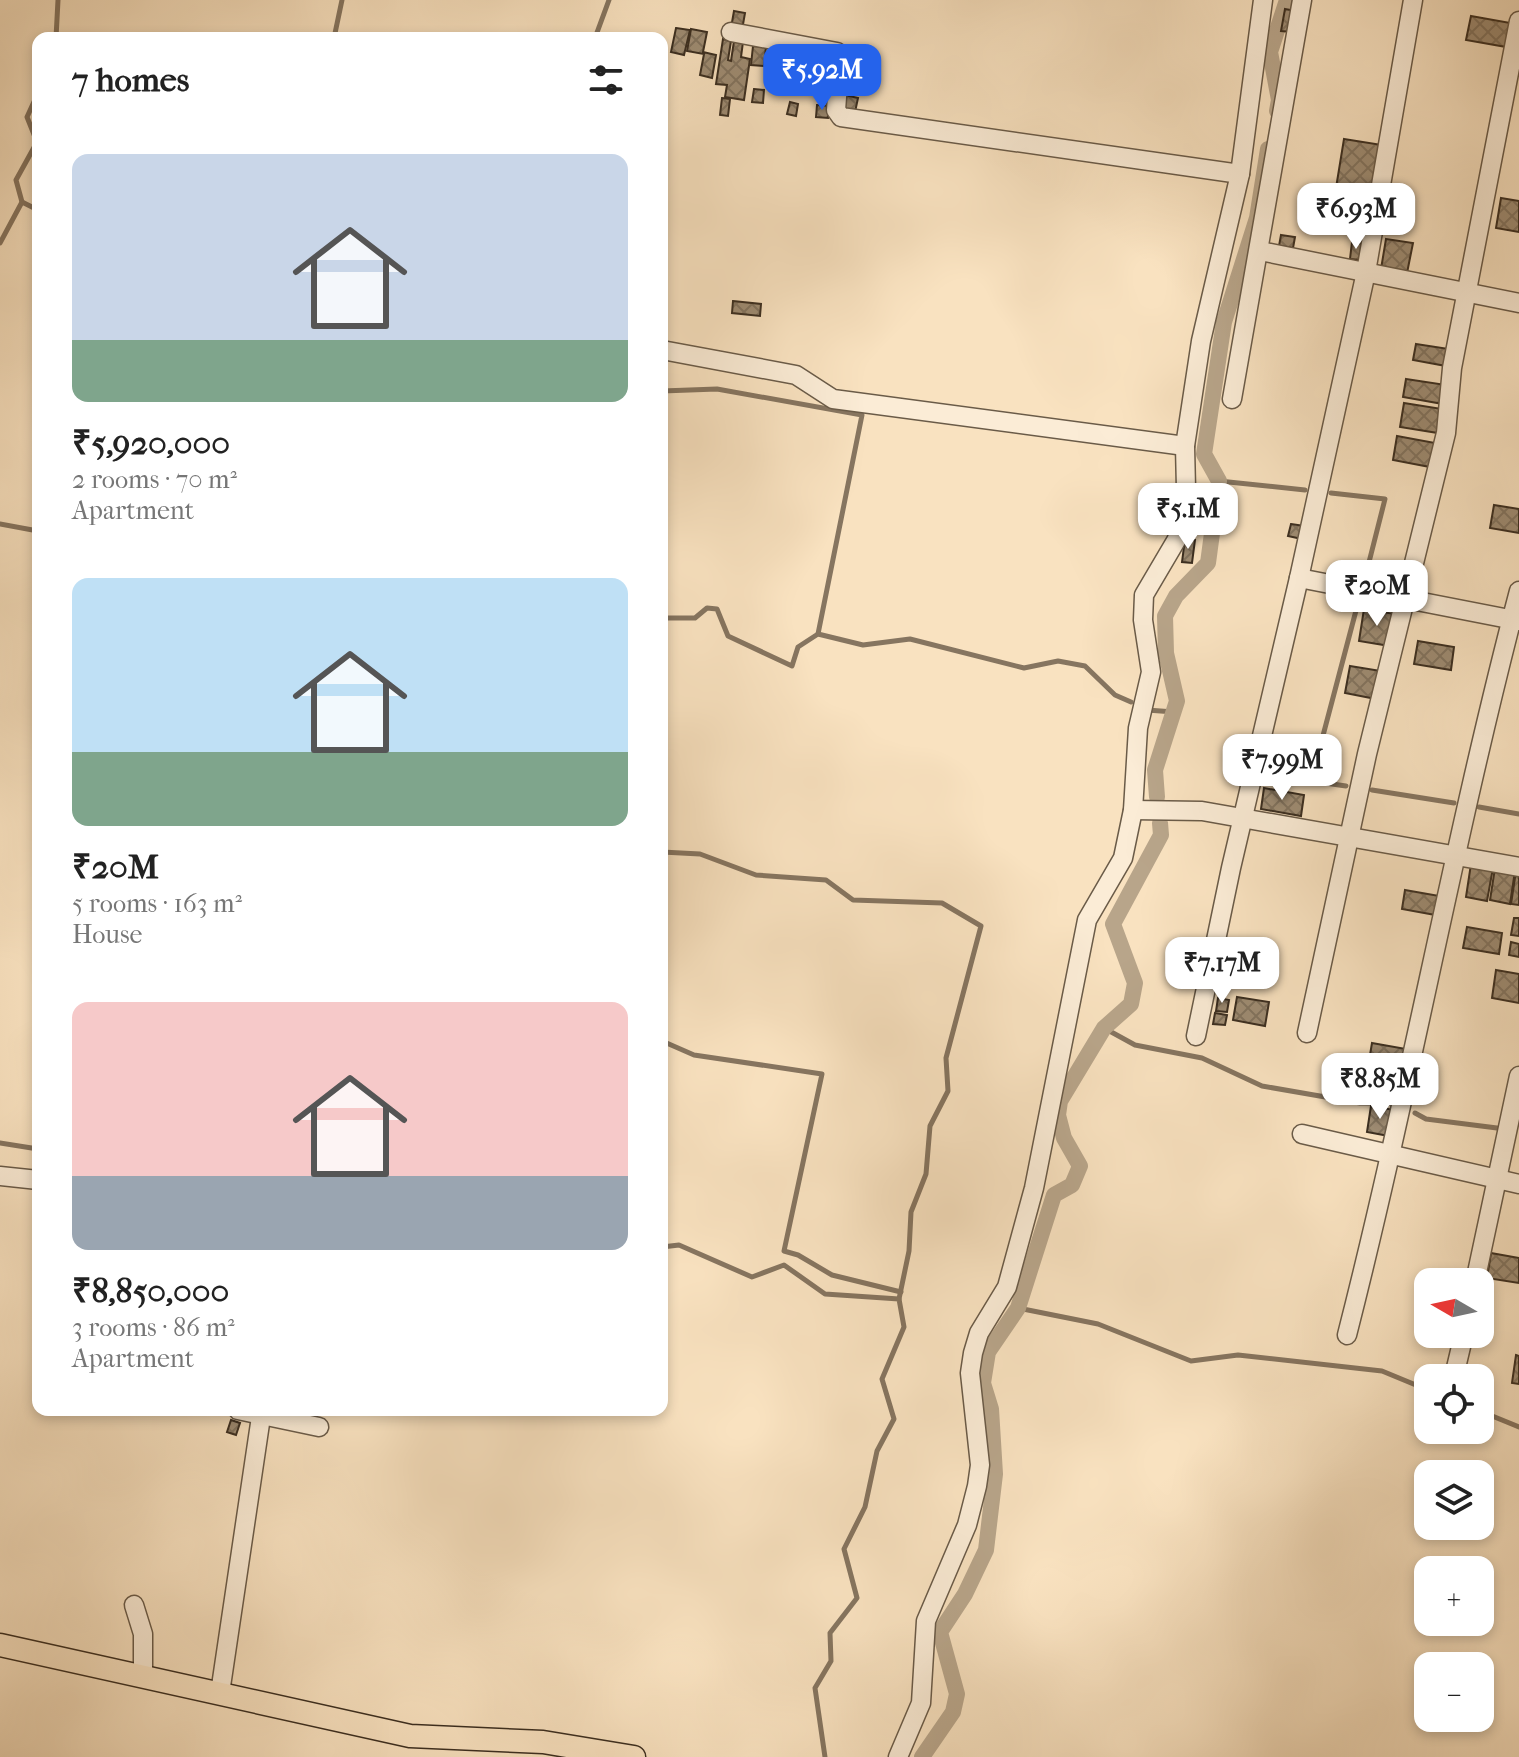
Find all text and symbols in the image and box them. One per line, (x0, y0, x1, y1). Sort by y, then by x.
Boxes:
pin: ₹5.92M (757, 44, 887, 112)
text: ₹5.92M (781, 54, 863, 85)
icon: filters (584, 58, 628, 102)
text: 7 homes (72, 60, 189, 100)
pin: ₹6.93M (1291, 183, 1421, 251)
text: ₹6.93M (1315, 193, 1397, 224)
icon: home (278, 206, 422, 350)
text: ₹5,920,000 (72, 423, 230, 463)
text: 2 rooms · 70 m² (72, 464, 237, 495)
pin: ₹5.1M (1132, 483, 1244, 551)
text: ₹5.1M (1156, 493, 1220, 524)
text: Apartment (72, 495, 194, 526)
pin: ₹20M (1330, 560, 1424, 628)
text: ₹20M (1344, 570, 1410, 601)
icon: home (278, 630, 422, 774)
pin: ₹7.99M (1217, 734, 1347, 802)
text: ₹7.99M (1241, 744, 1323, 775)
text: ₹20M (72, 847, 159, 887)
text: 5 rooms · 163 m² (72, 888, 242, 919)
text: House (72, 919, 142, 950)
pin: ₹7.17M (1157, 937, 1287, 1005)
text: ₹7.17M (1183, 947, 1261, 978)
pin: ₹8.85M (1315, 1053, 1445, 1121)
icon: home (278, 1054, 422, 1198)
text: ₹8.85M (1339, 1063, 1421, 1094)
north arrow (1414, 1268, 1494, 1348)
map controls (1414, 1268, 1494, 1732)
text: ₹8,850,000 (72, 1271, 229, 1311)
text: 3 rooms · 86 m² (72, 1312, 235, 1343)
text: Apartment (72, 1343, 194, 1374)
button: locate (1414, 1364, 1494, 1444)
button: layers (1414, 1460, 1494, 1540)
button: + (1414, 1556, 1494, 1636)
button: − (1414, 1652, 1494, 1732)

